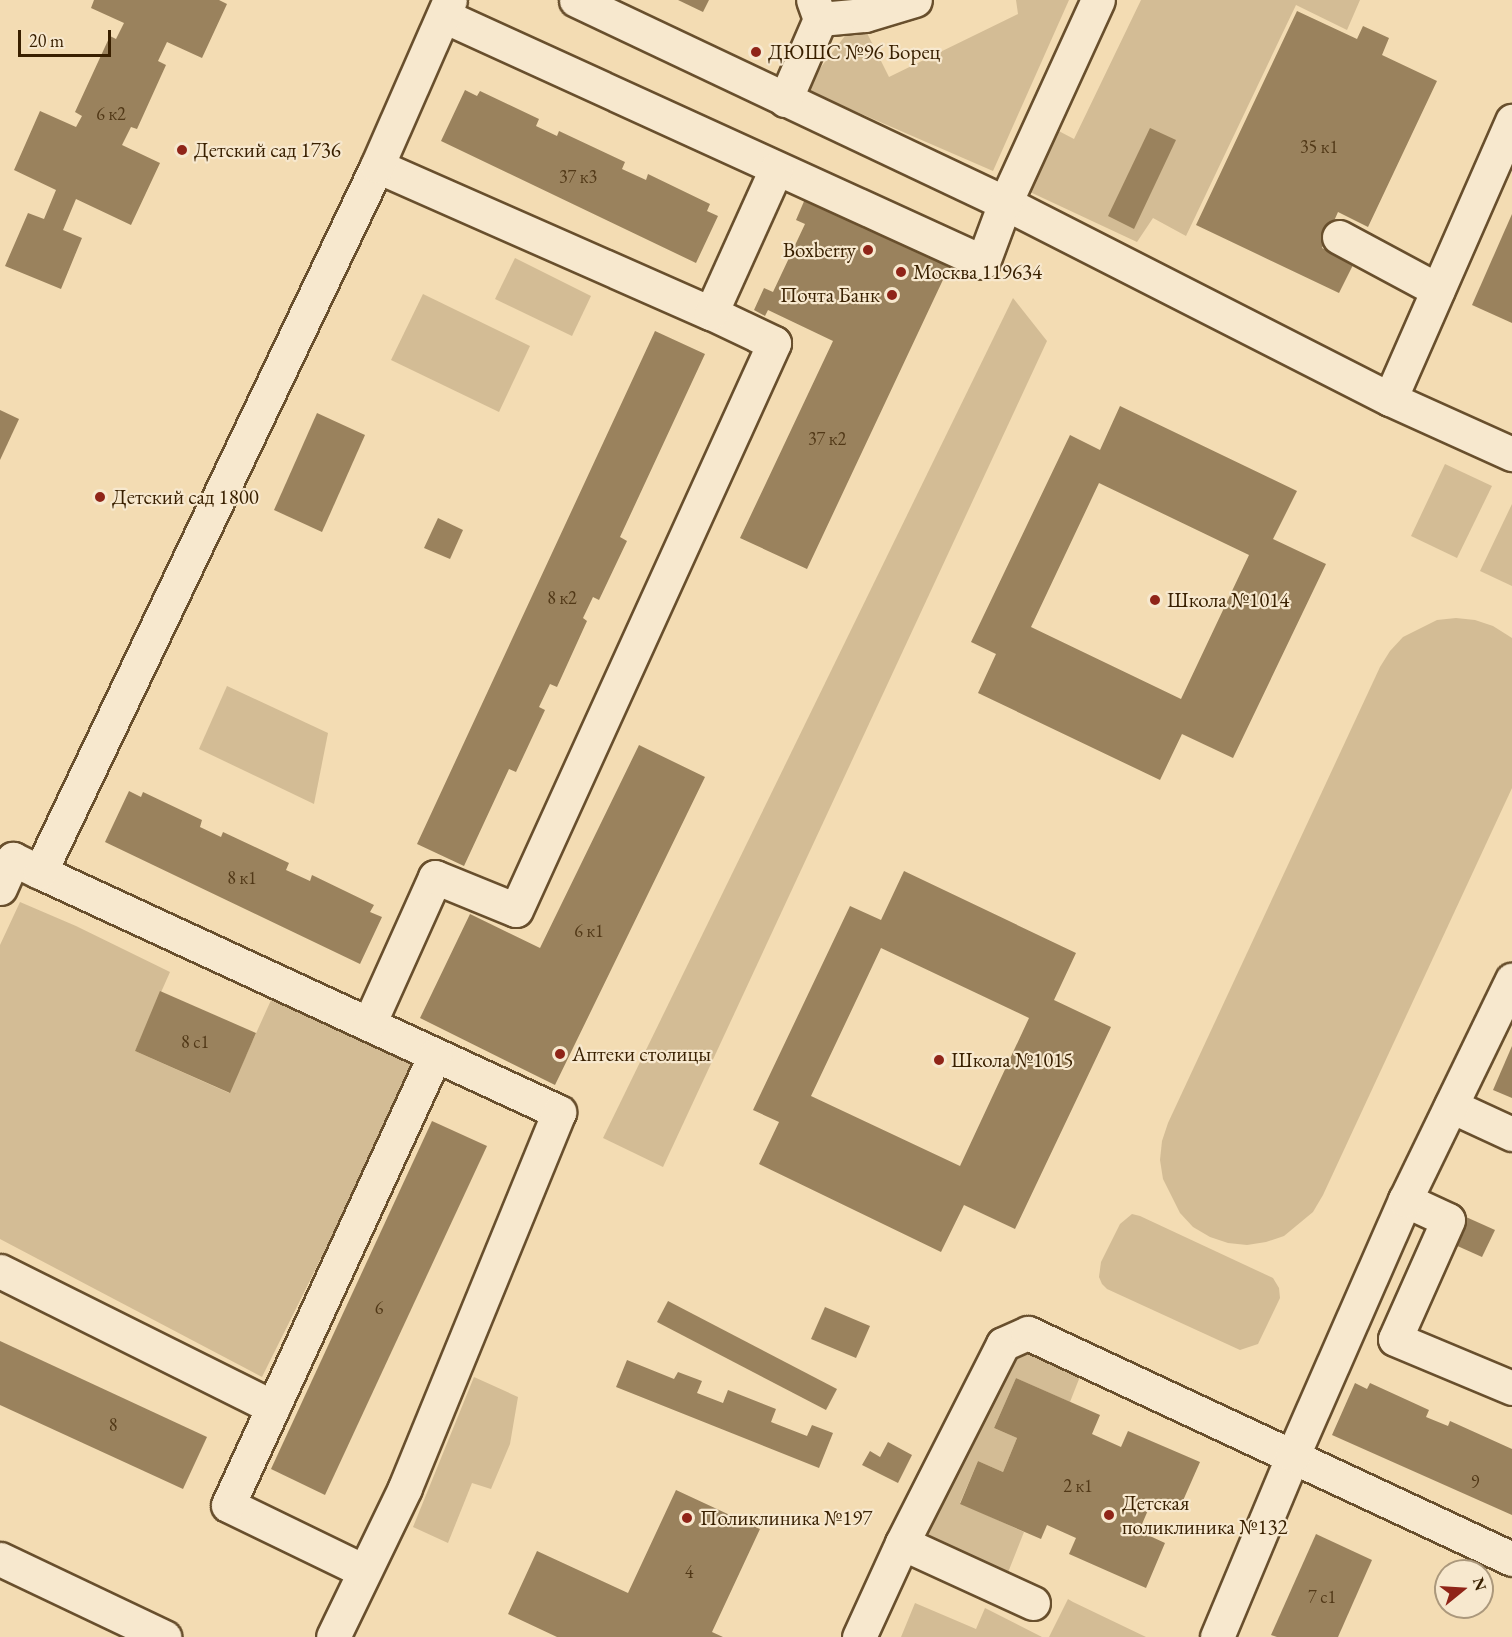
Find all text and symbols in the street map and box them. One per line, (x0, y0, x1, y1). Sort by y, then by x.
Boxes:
scale bar (21, 18, 114, 56)
text: 20 m (29, 29, 64, 52)
place label: ДЮШС №96 Борец (768, 39, 940, 65)
marker: ДЮШС №96 Борец (749, 45, 763, 59)
house number: 6 к2 (96, 103, 126, 125)
house number: 35 к1 (1300, 136, 1338, 158)
place label: Детский сад 1736 (194, 137, 341, 163)
marker: Детский сад 1736 (175, 143, 189, 157)
house number: 37 к3 (559, 166, 597, 188)
place label: Boxberry (783, 237, 856, 263)
marker: Boxberry (861, 243, 875, 257)
place label: Москва 119634 (913, 259, 1042, 285)
marker: Москва 119634 (894, 265, 908, 279)
place label: Почта Банк (780, 282, 880, 308)
marker: Почта Банк (885, 288, 899, 302)
house number: 37 к2 (808, 428, 846, 450)
place label: Детский сад 1800 (112, 484, 259, 510)
marker: Детский сад 1800 (93, 490, 107, 504)
house number: 8 к2 (547, 587, 577, 609)
place label: Школа №1014 (1167, 587, 1289, 613)
marker: Школа №1014 (1148, 593, 1162, 607)
house number: 8 к1 (227, 867, 257, 889)
house number: 6 к1 (574, 920, 604, 942)
house number: 8 с1 (181, 1031, 209, 1053)
place label: Аптеки столицы (572, 1041, 711, 1067)
marker: Аптеки столицы (553, 1047, 567, 1061)
place label: Школа №1015 (951, 1047, 1073, 1073)
marker: Школа №1015 (932, 1053, 946, 1067)
house number: 6 (375, 1297, 383, 1319)
house number: 8 (109, 1414, 117, 1436)
house number: 9 (1471, 1471, 1479, 1493)
house number: 2 к1 (1063, 1475, 1093, 1497)
place label: Детская поликлиника №132 (1122, 1490, 1288, 1540)
place label: Поликлиника №197 (700, 1505, 872, 1531)
marker: Детская поликлиника №132 (1100, 1506, 1118, 1524)
marker: Поликлиника №197 (678, 1509, 696, 1527)
north arrow (1434, 1559, 1494, 1619)
house number: 4 (685, 1561, 693, 1583)
text: N (1468, 1574, 1492, 1593)
house number: 7 с1 (1308, 1586, 1336, 1608)

